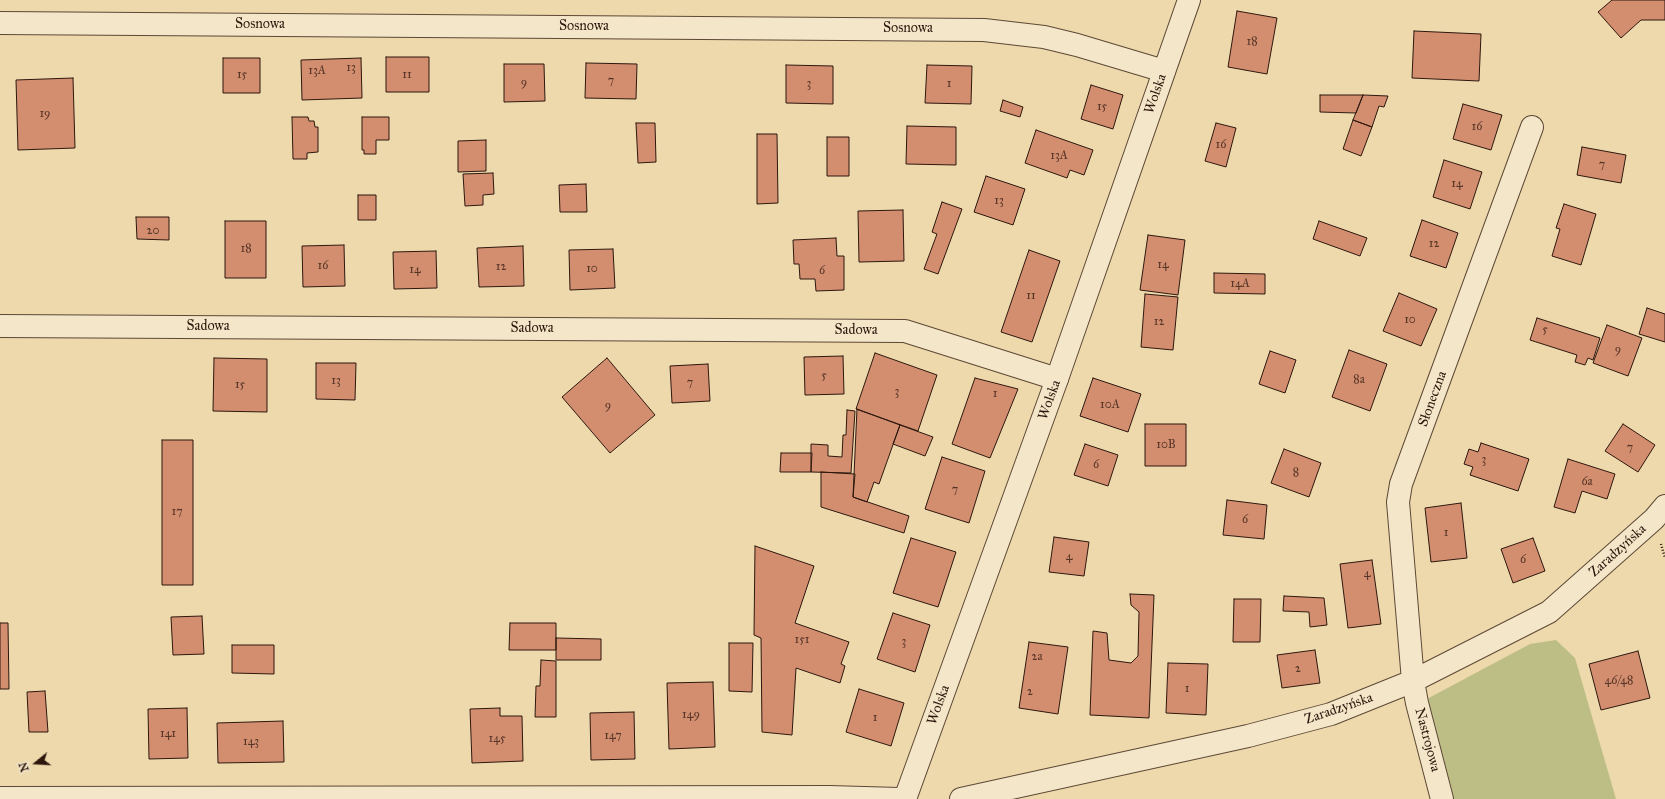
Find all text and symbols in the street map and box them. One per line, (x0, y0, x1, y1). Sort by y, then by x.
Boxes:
street label: Sosnowa (235, 17, 285, 33)
street label: Sosnowa (559, 19, 609, 35)
street label: Sosnowa (883, 21, 933, 37)
house number: 18 (1246, 35, 1258, 49)
house number: 13 (346, 61, 356, 75)
house number: 13A (308, 64, 326, 78)
house number: 15 (237, 68, 247, 82)
house number: 11 (402, 68, 412, 82)
street label: Wolska (1141, 72, 1171, 116)
house number: 7 (608, 74, 614, 88)
house number: 9 (521, 76, 527, 90)
house number: 3 (807, 77, 811, 91)
house number: 1 (947, 77, 951, 91)
house number: 15 (1097, 100, 1107, 114)
house number: 19 (39, 107, 51, 121)
house number: 16 (1472, 120, 1482, 134)
house number: 16 (1216, 138, 1226, 152)
house number: 13A (1050, 149, 1068, 163)
house number: 7 (1599, 158, 1605, 172)
house number: 14 (1451, 177, 1463, 191)
house number: 13 (994, 194, 1004, 208)
house number: 20 (147, 224, 159, 238)
house number: 12 (1429, 237, 1439, 251)
house number: 18 (240, 242, 252, 256)
house number: 14 (1157, 258, 1169, 272)
house number: 16 (318, 259, 328, 273)
house number: 12 (496, 260, 506, 274)
house number: 10 (586, 262, 598, 276)
house number: 14 (409, 263, 421, 277)
house number: 6 (819, 264, 825, 278)
house number: 14A (1230, 277, 1250, 291)
house number: 11 (1026, 289, 1036, 303)
house number: 10 (1404, 313, 1416, 327)
house number: 12 (1154, 315, 1164, 329)
street label: Sadowa (186, 319, 230, 335)
street label: Sadowa (510, 321, 554, 337)
street label: Sadowa (834, 323, 878, 339)
house number: 5 (1542, 323, 1548, 337)
house number: 9 (1615, 343, 1621, 357)
house number: 5 (821, 369, 827, 383)
street label: Słoneczna (1415, 369, 1451, 429)
house number: 8a (1353, 373, 1365, 387)
house number: 13 (331, 374, 341, 388)
house number: 7 (687, 376, 693, 390)
house number: 15 (235, 378, 245, 392)
street label: Wolska (1035, 378, 1065, 422)
house number: 3 (895, 385, 899, 399)
house number: 1 (993, 387, 997, 401)
house number: 10A (1100, 398, 1120, 412)
house number: 9 (605, 399, 611, 413)
house number: 10B (1156, 438, 1176, 452)
house number: 7 (1627, 441, 1633, 455)
house number: 3 (1482, 453, 1486, 467)
house number: 6 (1093, 458, 1099, 472)
house number: 8 (1293, 466, 1299, 480)
house number: 6a (1581, 475, 1593, 489)
house number: 7 (952, 483, 958, 497)
house number: 17 (171, 505, 183, 519)
house number: 6 (1242, 513, 1248, 527)
street label: Zaradzyńska (1586, 521, 1650, 581)
house number: 1 (1444, 526, 1448, 540)
house number: 4 (1066, 550, 1072, 564)
house number: 6 (1520, 553, 1526, 567)
house number: 4 (1364, 567, 1370, 581)
house number: 151 (795, 633, 809, 647)
house number: 3 (902, 635, 906, 649)
house number: 2a (1032, 650, 1042, 664)
house number: 2 (1295, 662, 1301, 676)
house number: 46/48 (1605, 674, 1633, 688)
house number: 1 (1185, 682, 1189, 696)
street label: Wolska (924, 683, 954, 727)
house number: 2 (1027, 685, 1033, 699)
street label: Zaradzyńska (1303, 690, 1375, 728)
street label: Nastrojowa (1410, 706, 1444, 774)
house number: 149 (682, 708, 700, 722)
house number: 1 (873, 711, 877, 725)
house number: 141 (160, 727, 176, 741)
house number: 147 (604, 729, 622, 743)
house number: 145 (488, 732, 506, 746)
house number: 143 (243, 735, 259, 749)
north arrow (16, 743, 56, 783)
text: N (16, 760, 32, 773)

